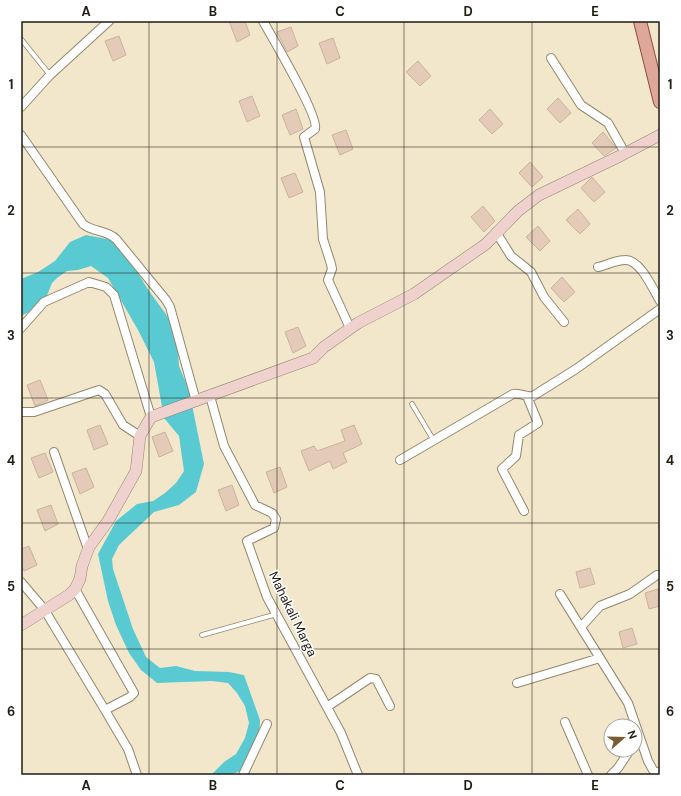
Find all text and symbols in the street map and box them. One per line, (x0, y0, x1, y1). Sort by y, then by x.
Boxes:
text: A (81, 3, 91, 20)
text: B (209, 3, 217, 20)
text: C (335, 3, 345, 20)
text: D (463, 3, 473, 20)
text: E (591, 3, 599, 20)
text: 1 (9, 76, 13, 93)
text: 1 (668, 76, 672, 93)
text: 2 (7, 202, 15, 219)
text: 2 (666, 202, 674, 219)
text: 3 (7, 327, 15, 344)
text: 3 (666, 327, 674, 344)
text: 4 (7, 452, 15, 469)
text: 4 (666, 452, 674, 469)
street label: Mahakali Marga (265, 569, 321, 659)
text: 5 (7, 578, 15, 595)
text: 5 (666, 578, 674, 595)
text: 6 (7, 703, 15, 720)
text: 6 (666, 703, 674, 720)
north arrow (603, 718, 643, 758)
text: N (624, 728, 640, 741)
text: A (81, 777, 91, 794)
text: B (209, 777, 217, 794)
text: C (335, 777, 345, 794)
text: D (463, 777, 473, 794)
text: E (591, 777, 599, 794)

